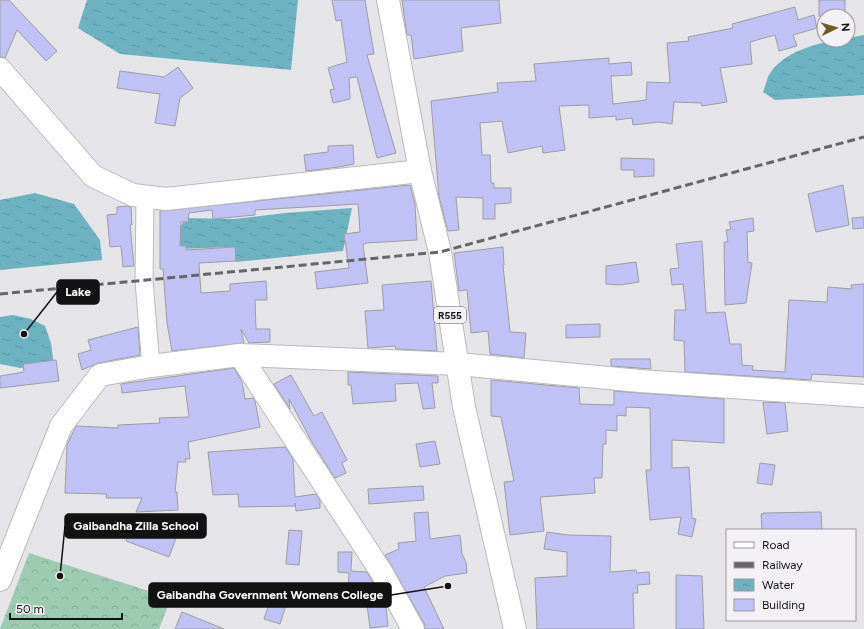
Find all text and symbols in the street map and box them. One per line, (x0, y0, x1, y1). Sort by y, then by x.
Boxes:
north arrow (816, 8, 856, 48)
text: N (839, 22, 852, 32)
callout: Lake (57, 280, 99, 304)
text: Lake (65, 285, 91, 299)
road number: R555 (434, 307, 466, 323)
callout: Gaibandha Zilla School (65, 514, 206, 538)
text: Gaibandha Zilla School (73, 519, 199, 533)
legend (726, 529, 856, 621)
text: Road (762, 538, 790, 552)
text: Railway (762, 558, 803, 572)
text: Water (762, 578, 794, 592)
callout: Gaibandha Government Womens College (149, 583, 391, 607)
text: Gaibandha Government Womens College (157, 588, 384, 602)
scale bar (10, 595, 122, 621)
text: Building (762, 598, 805, 612)
text: 50 m (16, 602, 44, 616)

